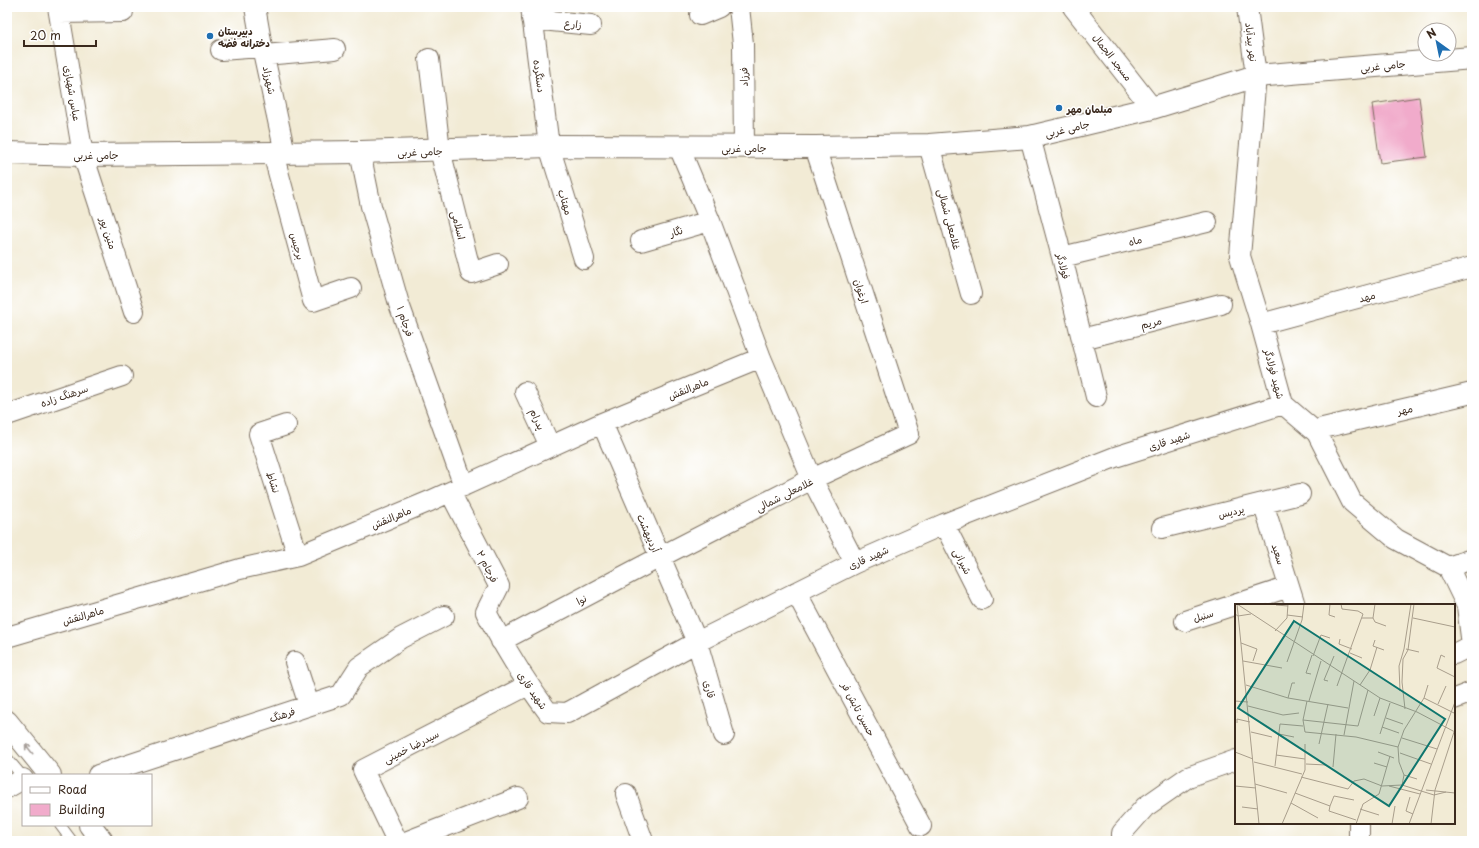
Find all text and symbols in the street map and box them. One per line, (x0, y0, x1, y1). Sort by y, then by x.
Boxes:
street label: زارع (563, 15, 583, 32)
street label: نهر بیدآباد (1242, 21, 1262, 63)
scale bar (24, 22, 96, 48)
north arrow (1417, 22, 1457, 62)
place label: دبیرستان دخترانه فضه (218, 23, 270, 50)
text: N (1423, 24, 1440, 43)
text: 20 m (30, 26, 61, 44)
street label: مسجد الجمال (1090, 30, 1136, 84)
marker: دبیرستان دخترانه فضه (205, 31, 215, 41)
street label: جامی غربی (1360, 56, 1406, 75)
street label: دستگرده (530, 59, 550, 94)
street label: عباس شهبازی (61, 64, 85, 122)
street label: شهرزاد (260, 65, 280, 96)
street label: فرزاد (735, 67, 751, 87)
place label: مبلمان مهر (1066, 101, 1112, 116)
marker: مبلمان مهر (1054, 103, 1064, 113)
street label: جامی غربی (1043, 116, 1091, 141)
street label: جامی غربی (721, 140, 767, 156)
street label: جامی غربی (397, 143, 443, 160)
street label: جامی غربی (73, 147, 119, 163)
street label: مهتاب (555, 187, 577, 217)
street label: غلامعلی شمالی (934, 187, 965, 251)
street label: اسلامی (447, 209, 470, 241)
street label: متین پور (96, 214, 121, 251)
street label: نگار (667, 222, 684, 240)
street label: برجیس (287, 231, 309, 261)
street label: ماه (1127, 231, 1144, 249)
street label: فولادگر (1053, 251, 1074, 280)
street label: ارغوان (851, 277, 873, 305)
street label: مهد (1357, 287, 1377, 305)
street label: فرجام ۱ (393, 304, 418, 339)
street label: مریم (1139, 312, 1163, 333)
street label: شهید فولادگر (1261, 346, 1289, 401)
street label: ماهرالنقش (666, 373, 711, 403)
street label: سرهنگ زاده (38, 380, 90, 410)
street label: مهر (1395, 400, 1414, 418)
street label: پدرام (526, 406, 549, 433)
street label: شهید قاری (1146, 426, 1192, 454)
street label: نشاط (263, 469, 285, 495)
street label: غلامعلی شمالی (753, 473, 816, 516)
street label: پردیس (1216, 501, 1246, 521)
street label: ماهرالنقش (369, 502, 414, 532)
street label: اُردیبهشت (634, 511, 664, 555)
street label: شهید قاری (845, 541, 891, 573)
street label: سعید (1269, 542, 1289, 567)
street label: شیرانی (949, 545, 976, 577)
street label: فرجام ۲ (473, 547, 503, 585)
street label: نوا (573, 590, 589, 608)
street label: ماهرالنقش (61, 602, 106, 628)
inset map (1235, 604, 1455, 824)
street label: سنبل (1191, 605, 1215, 625)
street label: شهید قاری (514, 668, 552, 712)
street label: قاری (700, 678, 720, 700)
street label: حسین تابش فر (838, 678, 880, 739)
street label: فرهنگ (267, 703, 297, 725)
street label: سیدرضا خمینی (381, 725, 442, 767)
one-way arrow (24, 743, 33, 754)
legend (22, 774, 152, 826)
text: Road (58, 780, 87, 798)
text: Building (58, 800, 105, 818)

